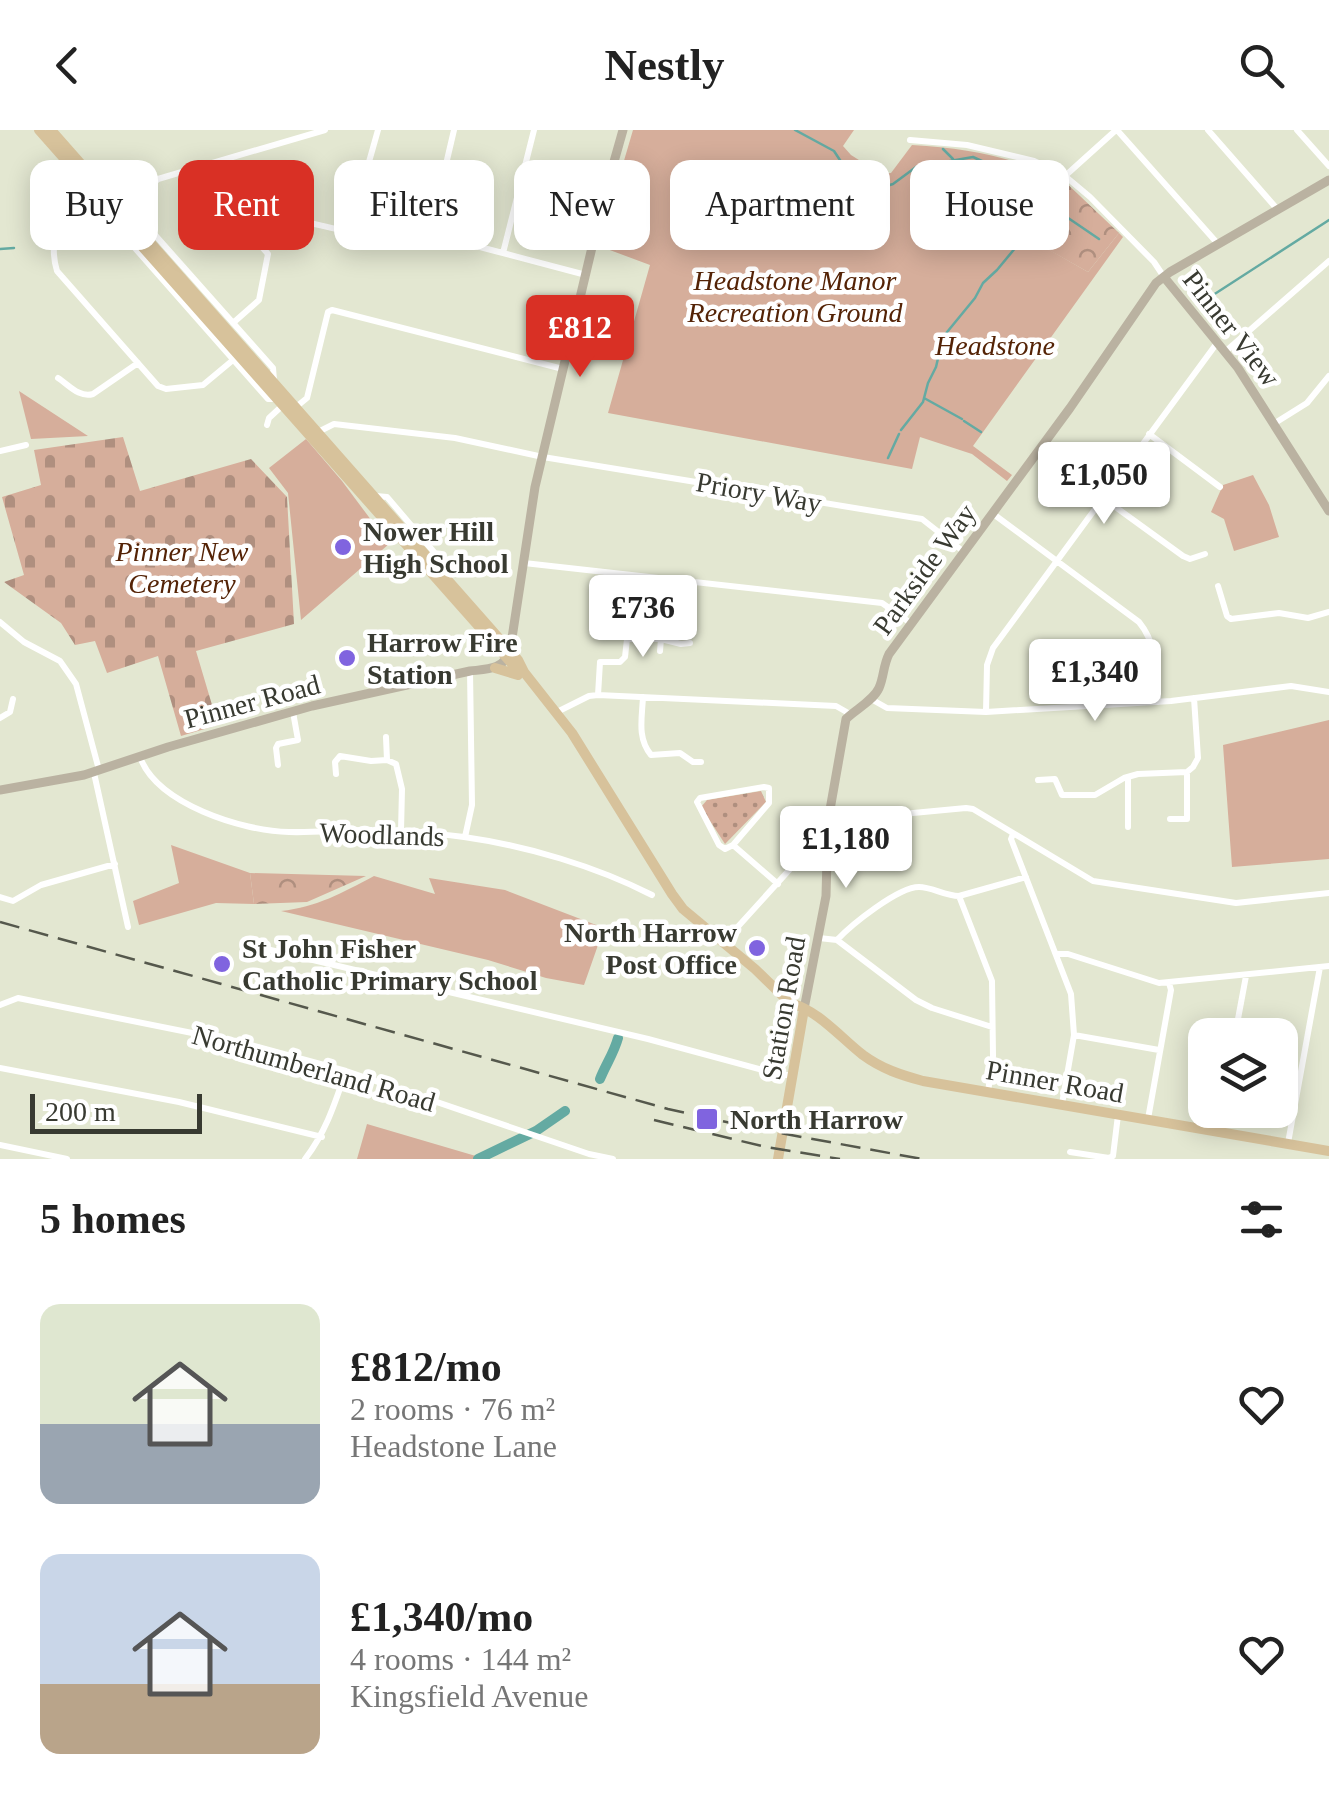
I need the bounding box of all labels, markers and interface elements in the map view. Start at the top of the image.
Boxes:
icon: back [40,38,95,93]
icon: search [1234,38,1289,93]
text: Nestly [605,40,724,90]
chip: Buy [30,160,158,250]
chip: Rent [178,160,314,250]
chip: Filters [334,160,494,250]
chip: New [514,160,650,250]
chip: Apartment [670,160,890,250]
chip: House [910,160,1069,250]
street label: Pinner View [1177,264,1287,393]
park label: Headstone Manor Recreation Ground [687,265,903,328]
pin: £812 [521,295,639,380]
text: £812 [548,309,612,345]
park label: Headstone [934,330,1055,361]
pin: £1,050 [1023,442,1185,527]
text: £1,050 [1060,456,1148,492]
street label: Priory Way [694,466,824,519]
street label: Parkside Way [867,498,982,641]
place label: Nower Hill High School [363,516,509,579]
park label: Pinner New Cemetery [115,536,249,599]
marker: Nower Hill High School [332,536,354,558]
pin: £736 [584,575,702,660]
text: £736 [611,589,675,625]
place label: Harrow Fire Station [367,627,518,690]
pin: £1,340 [1014,639,1176,724]
marker: Harrow Fire Station [336,647,358,669]
text: £1,340 [1051,653,1139,689]
street label: Pinner Road [181,668,323,734]
pin: £1,180 [765,806,927,891]
street label: Woodlands [319,817,445,852]
text: £1,180 [802,820,890,856]
place label: North Harrow Post Office [564,917,738,980]
place label: St John Fisher Catholic Primary School [242,933,538,996]
street label: Station Road [756,934,811,1082]
marker: North Harrow Post Office [746,937,768,959]
marker: St John Fisher Catholic Primary School [211,953,233,975]
map controls [1188,1018,1298,1128]
button: layers [1188,1018,1298,1128]
street label: Northumberland Road [189,1019,439,1118]
street label: Pinner Road [984,1054,1126,1109]
scale bar [30,1089,202,1134]
text: 200 m [45,1096,116,1127]
place label: North Harrow [730,1104,904,1135]
marker: North Harrow [694,1106,720,1132]
icon: filters [1234,1192,1289,1247]
text: 5 homes [40,1196,186,1242]
icon: home [120,1344,240,1464]
text: £812/mo [350,1344,502,1390]
icon: heart [1234,1377,1289,1432]
text: 2 rooms · 76 m² [350,1391,555,1427]
text: Headstone Lane [350,1428,557,1464]
icon: home [120,1594,240,1714]
text: £1,340/mo [350,1594,533,1640]
icon: heart [1234,1627,1289,1682]
text: 4 rooms · 144 m² [350,1641,571,1677]
text: Kingsfield Avenue [350,1678,588,1714]

